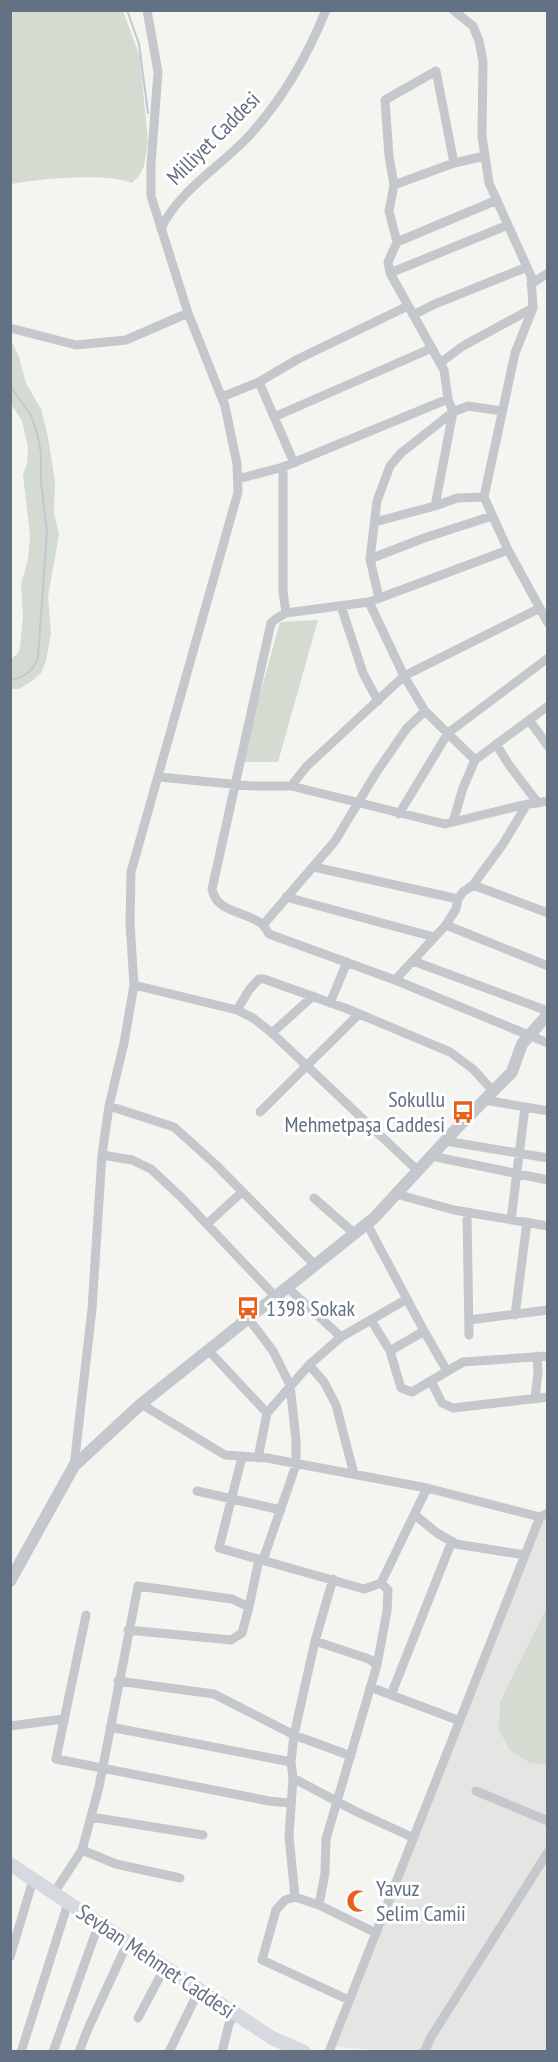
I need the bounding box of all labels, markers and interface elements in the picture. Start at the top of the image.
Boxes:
street label: Milliyet Caddesi [160,85,266,191]
place label: Sokullu Mehmetpaşa Caddesi [285,1085,445,1138]
bus stop icon: Sokullu Mehmetpaşa Caddesi [450,1099,476,1125]
place label: 1398 Sokak [266,1294,356,1322]
bus stop icon: 1398 Sokak [235,1295,261,1321]
place label: Yavuz Selim Camii [376,1874,466,1927]
mosque icon: Yavuz Selim Camii [345,1888,371,1914]
street label: Sevban Mehmet Caddesi [71,1898,241,2024]

